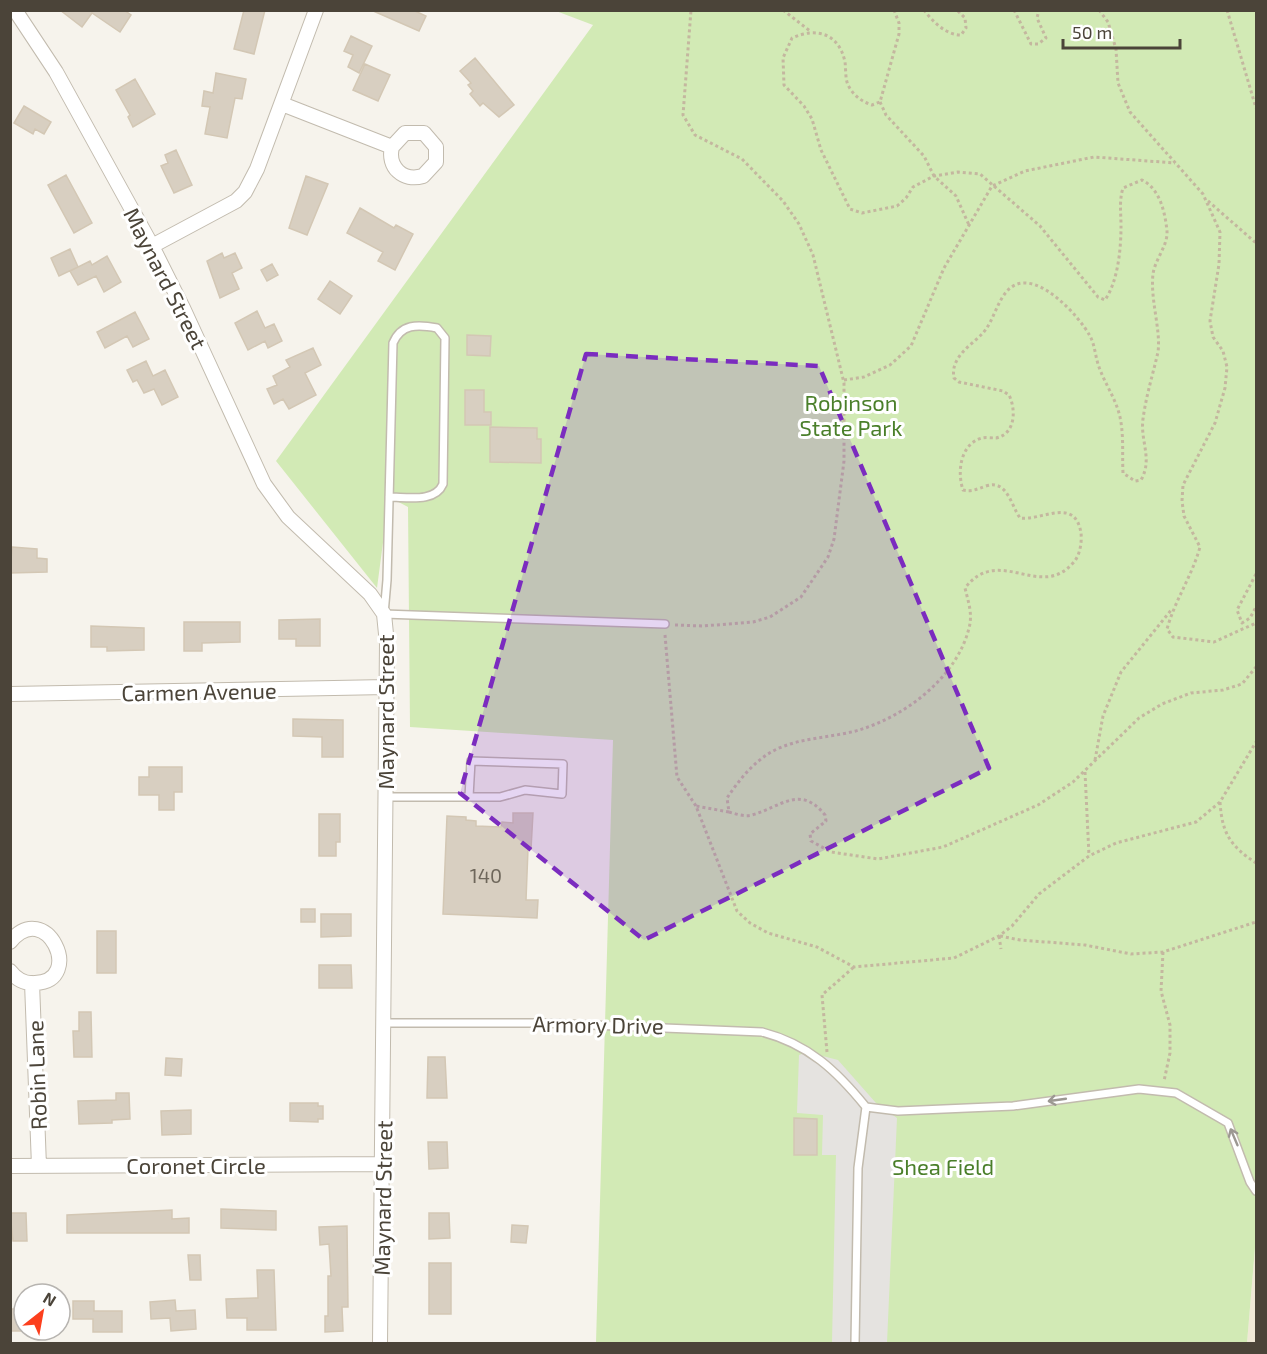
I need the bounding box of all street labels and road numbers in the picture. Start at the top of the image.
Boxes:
street label: Maynard Street [119,203,213,353]
street label: Maynard Street [372,634,398,790]
street label: Carmen Avenue [121,677,277,705]
street label: Armory Drive [532,1010,664,1038]
street label: Robin Lane [21,1020,51,1130]
street label: Maynard Street [368,1120,396,1276]
street label: Coronet Circle [126,1152,266,1178]

